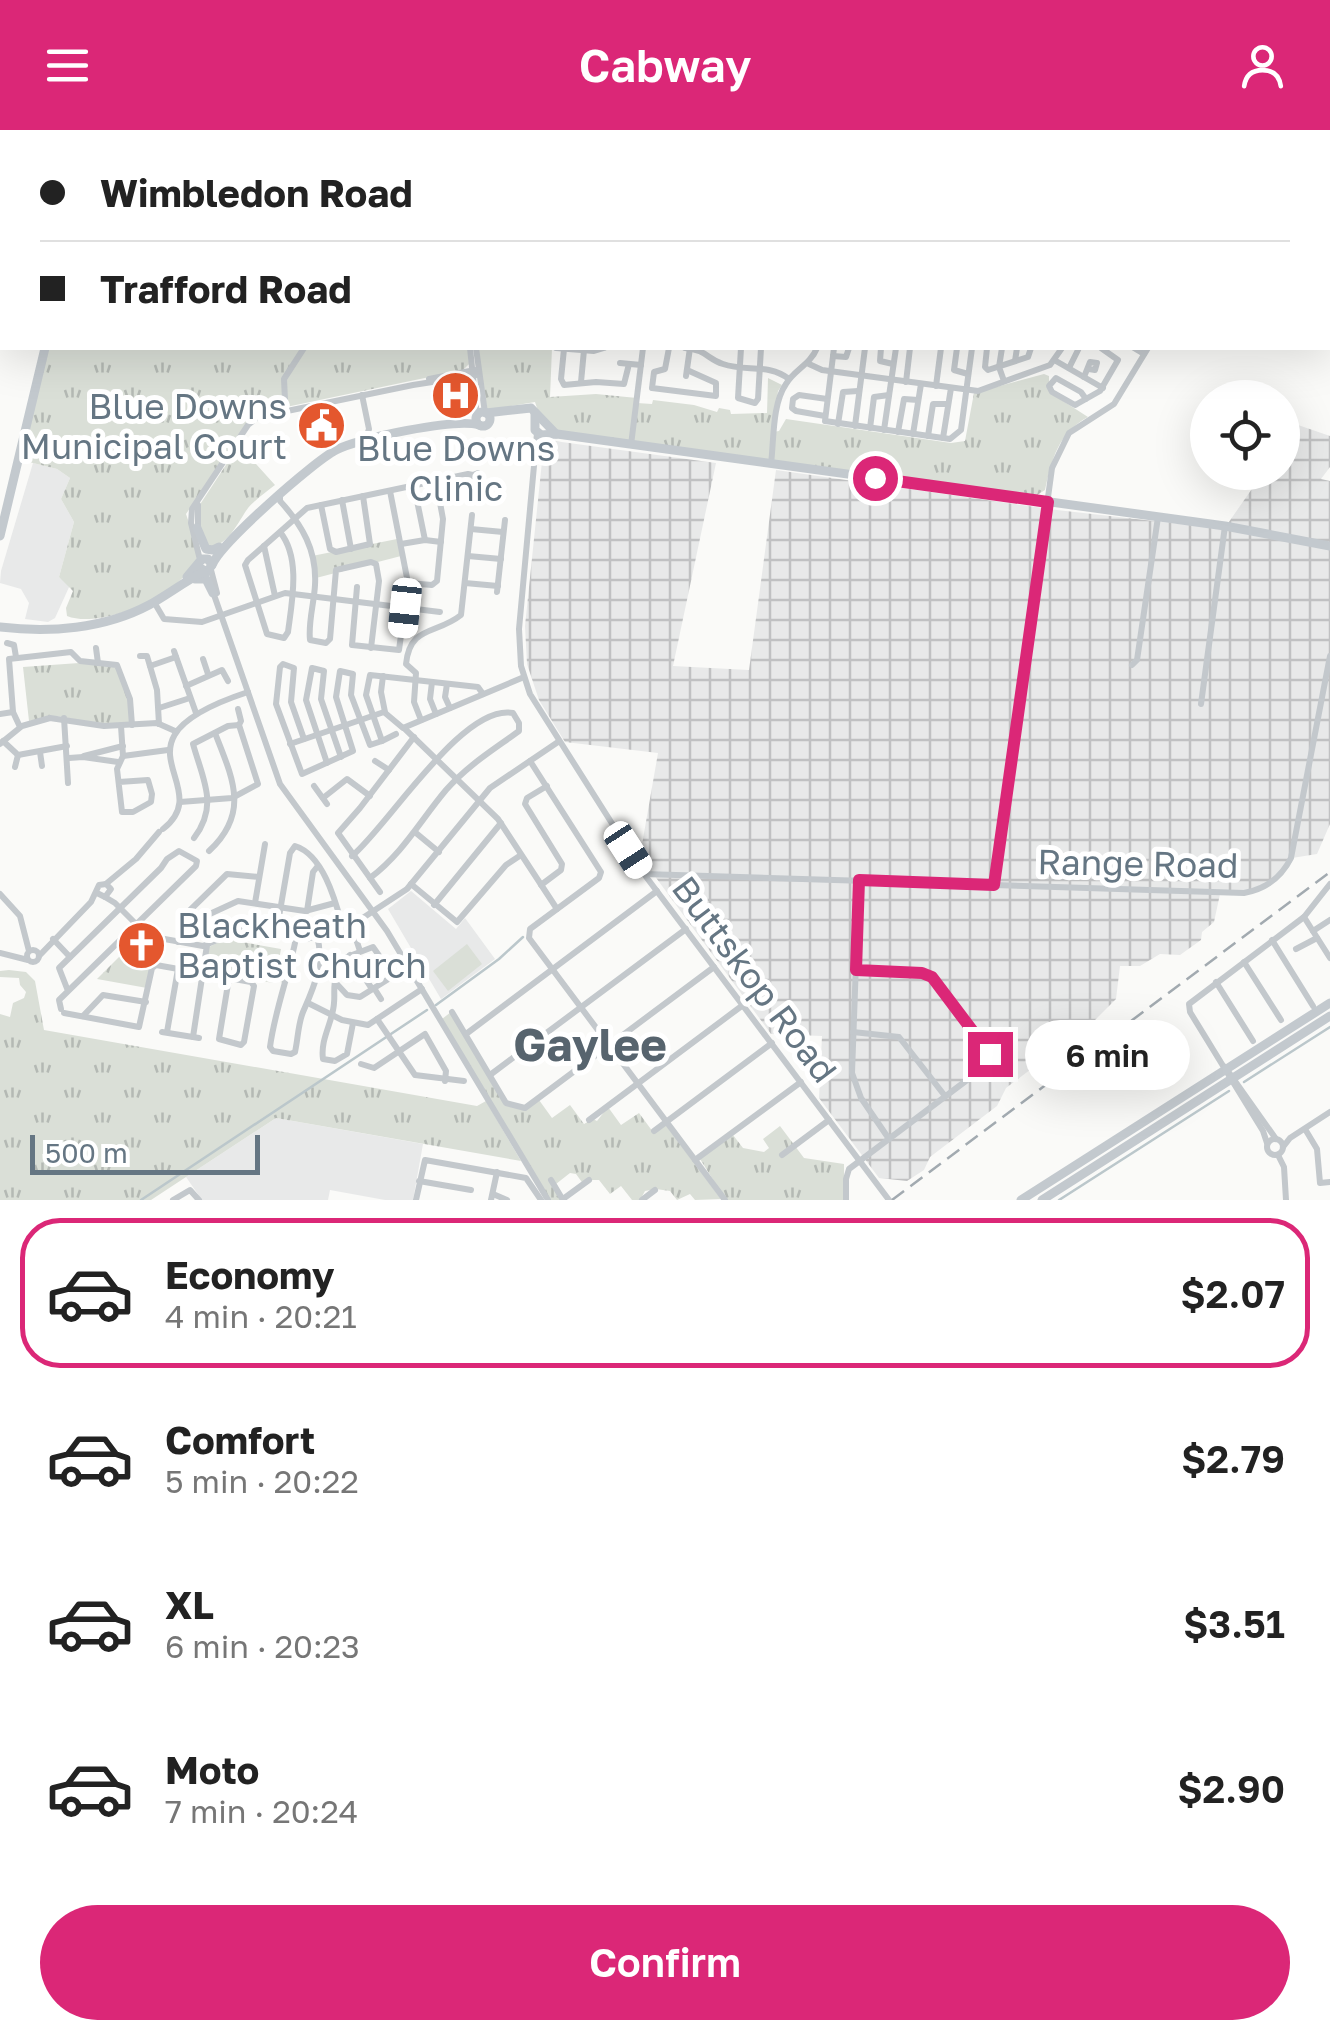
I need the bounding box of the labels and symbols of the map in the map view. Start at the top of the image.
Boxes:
hospital icon: Blue Downs Clinic [430,370,482,422]
place label: Blue Downs Municipal Court [21,385,287,467]
public building icon: Blue Downs Municipal Court [296,400,348,452]
place label: Blue Downs Clinic [357,427,555,509]
route start [853,456,898,501]
car [387,577,423,639]
car [599,817,657,883]
street label: Range Road [1037,840,1239,886]
street label: Buttskop Road [664,868,846,1090]
place label: Blackheath Baptist Church [177,904,427,986]
church icon: Blackheath Baptist Church [116,919,168,971]
district label: Gaylee [513,1017,667,1071]
callout: 6 min [1025,1019,1190,1089]
route end [968,1032,1013,1077]
scale bar [30,1130,260,1174]

